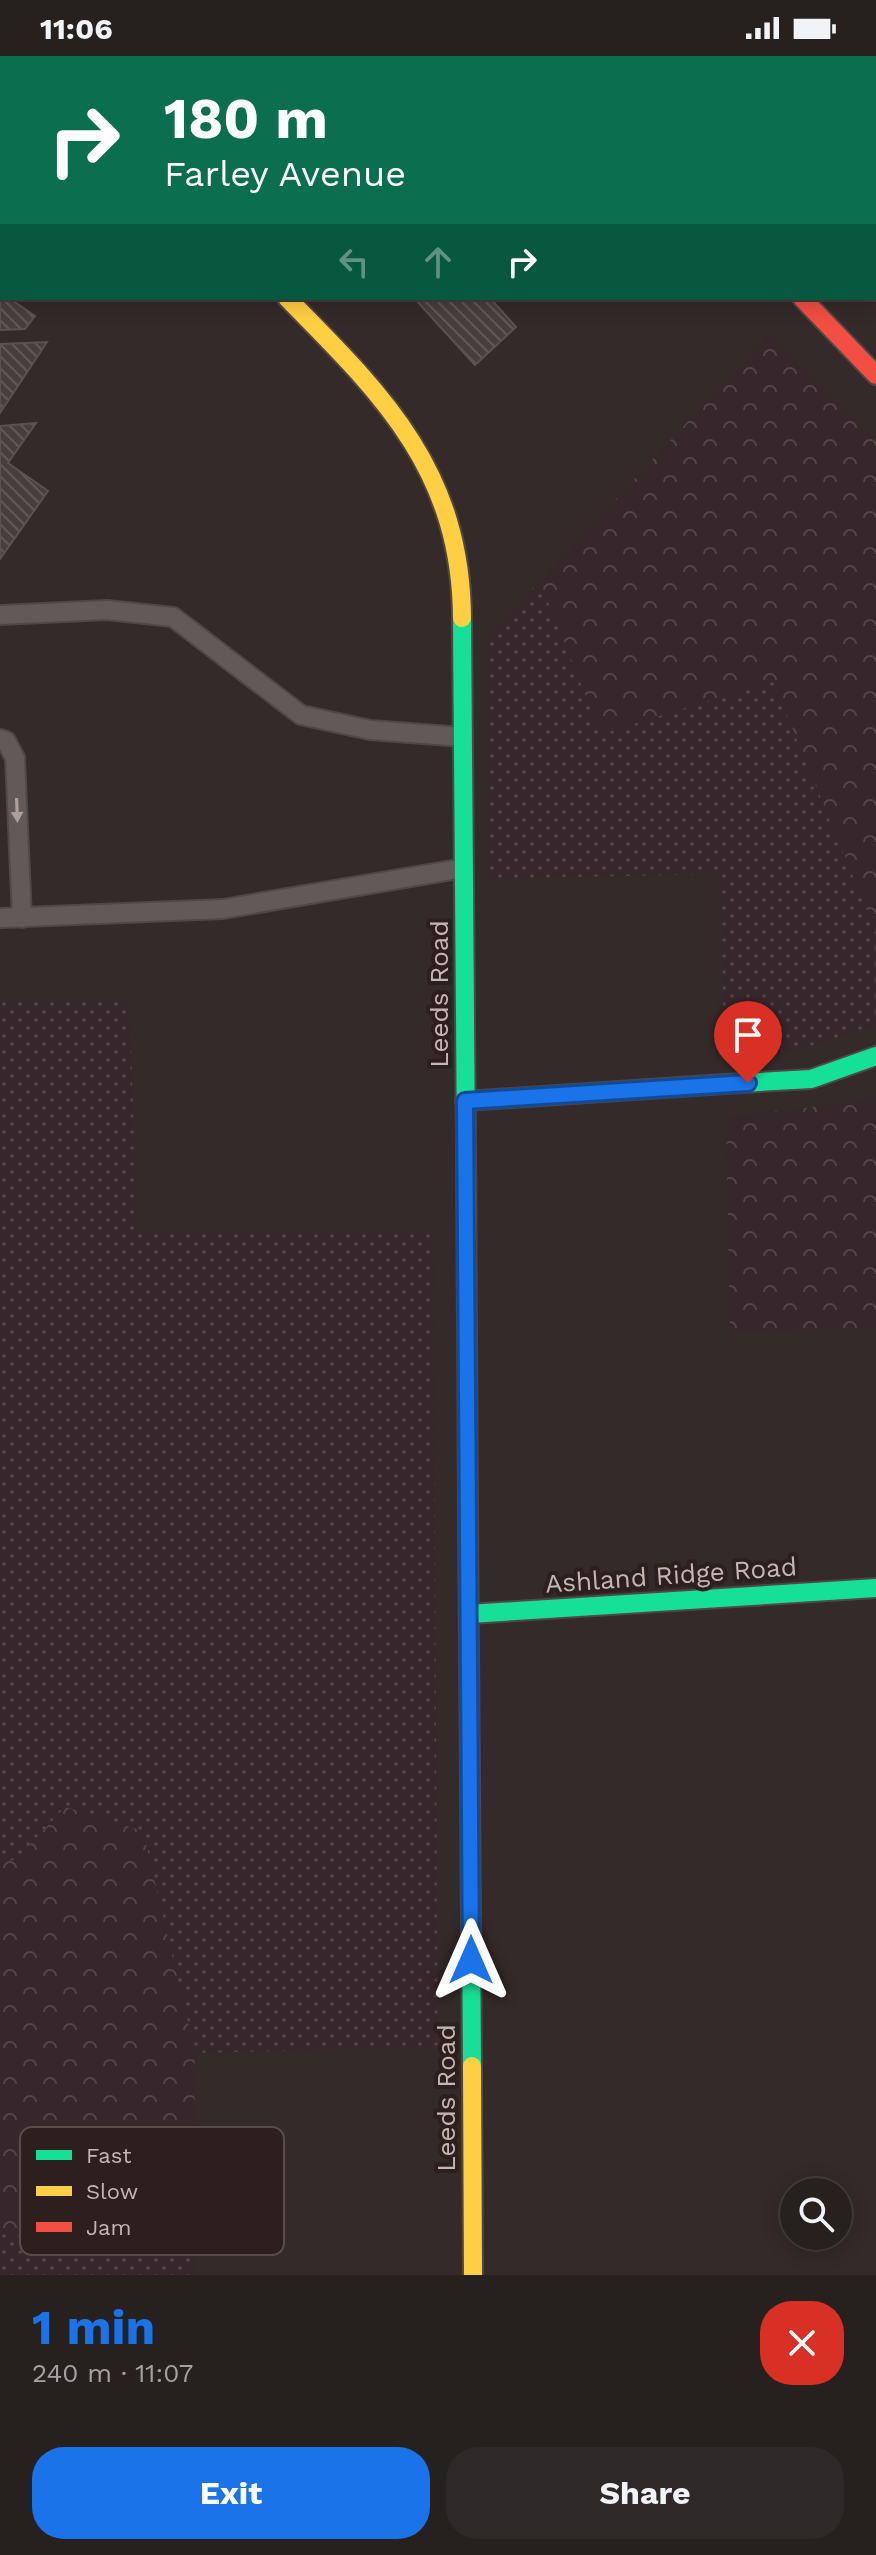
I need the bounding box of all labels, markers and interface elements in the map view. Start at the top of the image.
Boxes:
text: 11:06 [40,11,113,46]
text: 180 m [164,86,328,152]
icon: right [32,88,136,192]
text: Farley Avenue [164,153,406,195]
icon: left [332,240,376,284]
icon: ahead [416,240,460,284]
icon: right [500,240,544,284]
one-way arrow [11,798,24,823]
street label: Leeds Road [424,920,454,1068]
pin [714,1001,782,1083]
icon: arrive [726,1013,770,1057]
street label: Ashland Ridge Road [544,1551,798,1599]
position arrow [429,1918,513,2002]
street label: Leeds Road [431,2024,461,2172]
legend [20,2127,284,2255]
text: Fast [86,2143,132,2168]
map controls [780,2178,852,2250]
button: search [780,2178,852,2250]
text: Slow [86,2179,138,2204]
text: Jam [86,2215,131,2240]
text: 1 min [32,2299,155,2356]
button: close [760,2301,844,2385]
text: 240 m · 11:07 [32,2358,193,2388]
button: Exit [32,2447,430,2539]
button: Share [446,2447,844,2539]

